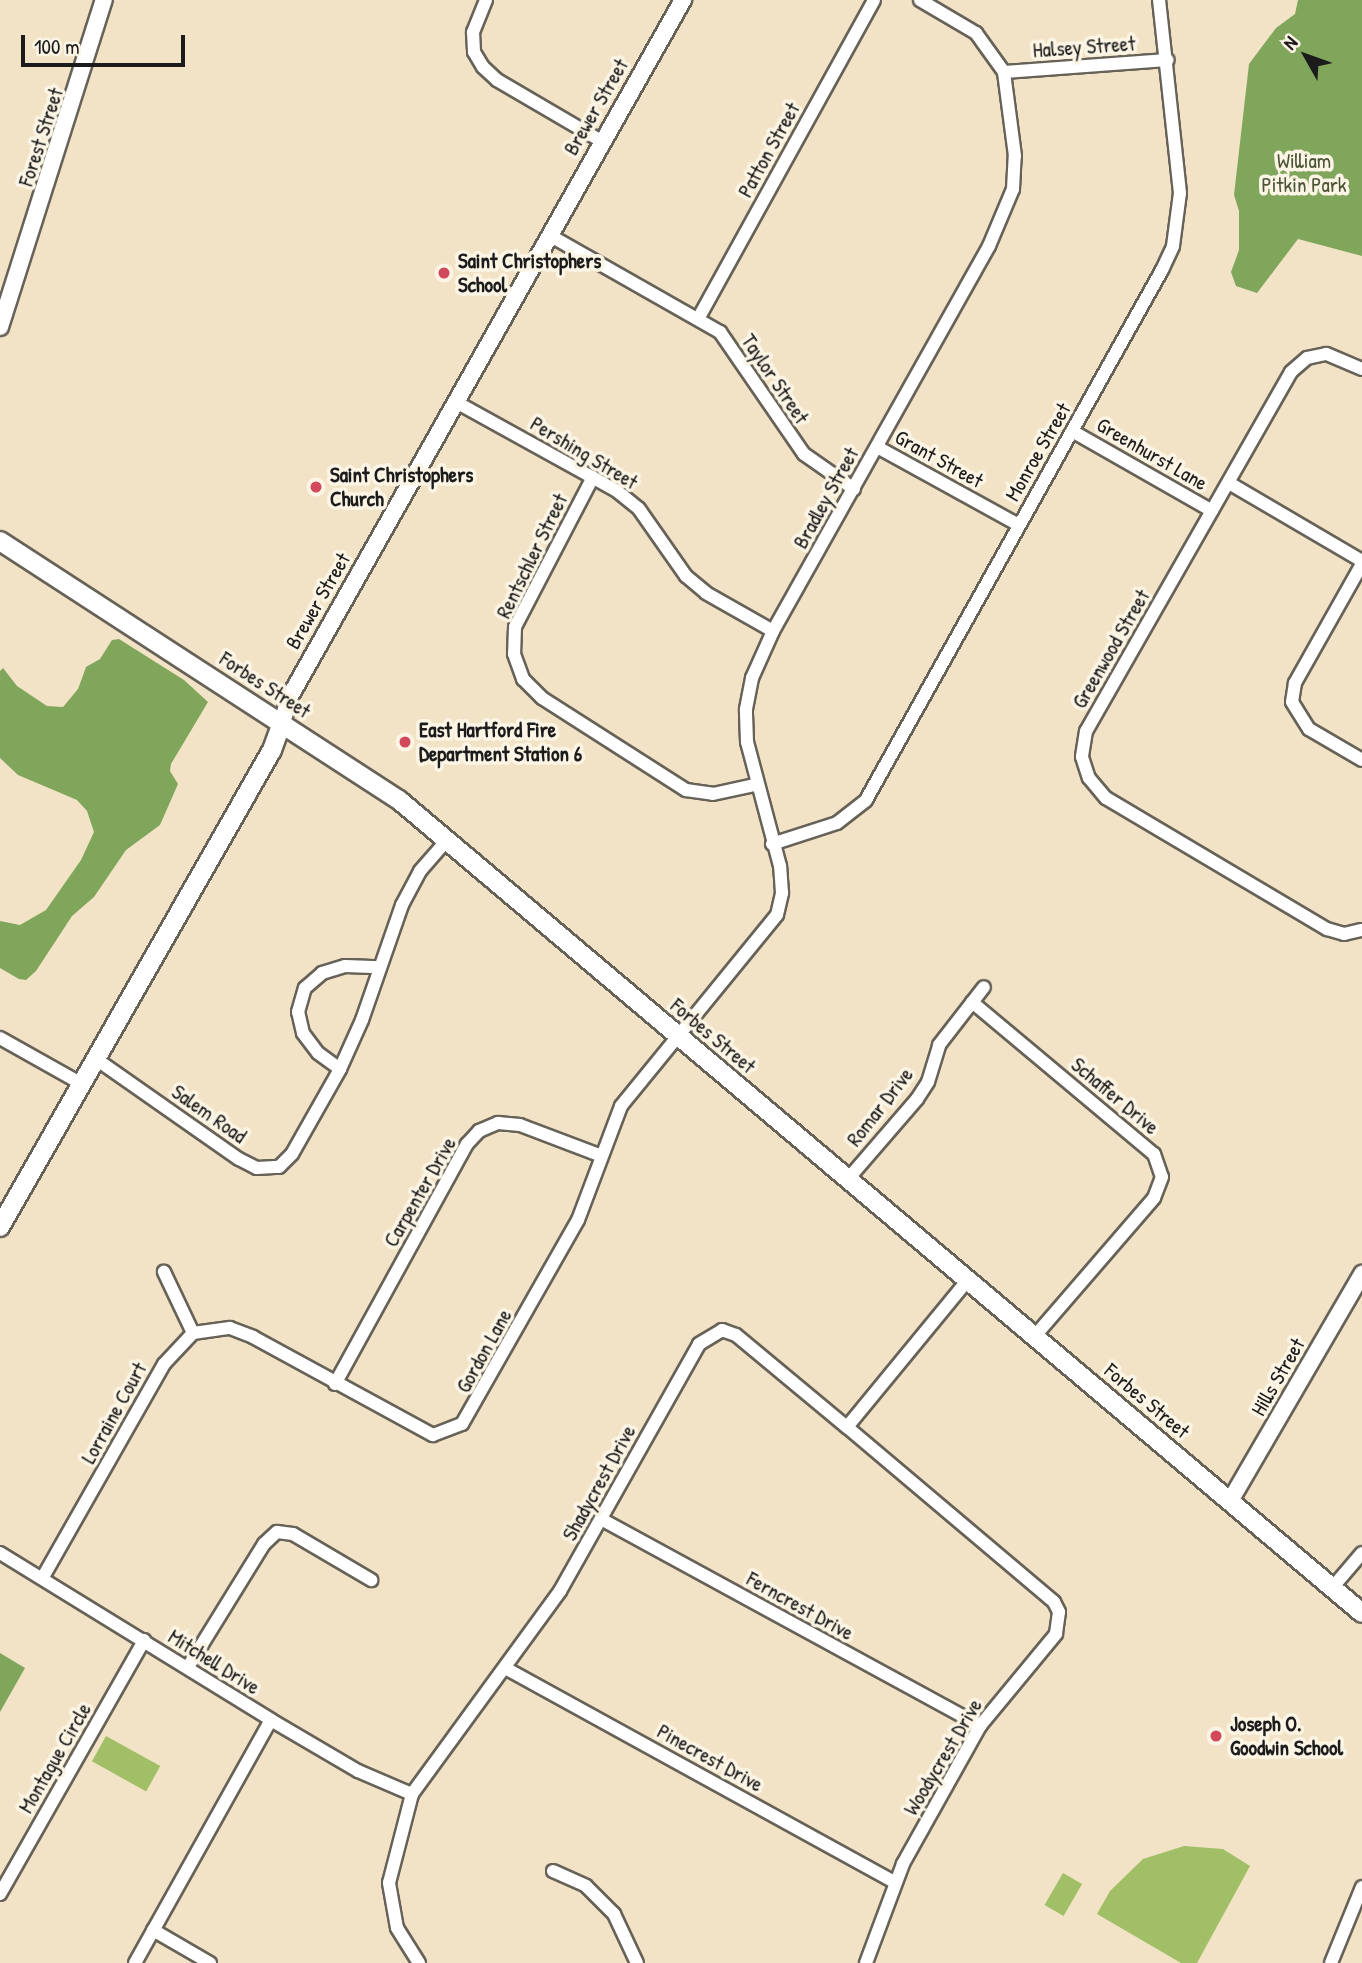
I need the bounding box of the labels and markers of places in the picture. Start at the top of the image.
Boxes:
place label: Saint Christophers School [458,248,601,298]
marker: Saint Christophers School [436,265,452,281]
place label: Saint Christophers Church [330,462,473,512]
marker: Saint Christophers Church [308,479,324,495]
place label: East Hartford Fire Department Station 6 [419,717,582,767]
marker: East Hartford Fire Department Station 6 [397,734,413,750]
place label: Joseph O. Goodwin School [1230,1711,1343,1761]
marker: Joseph O. Goodwin School [1208,1728,1224,1744]

